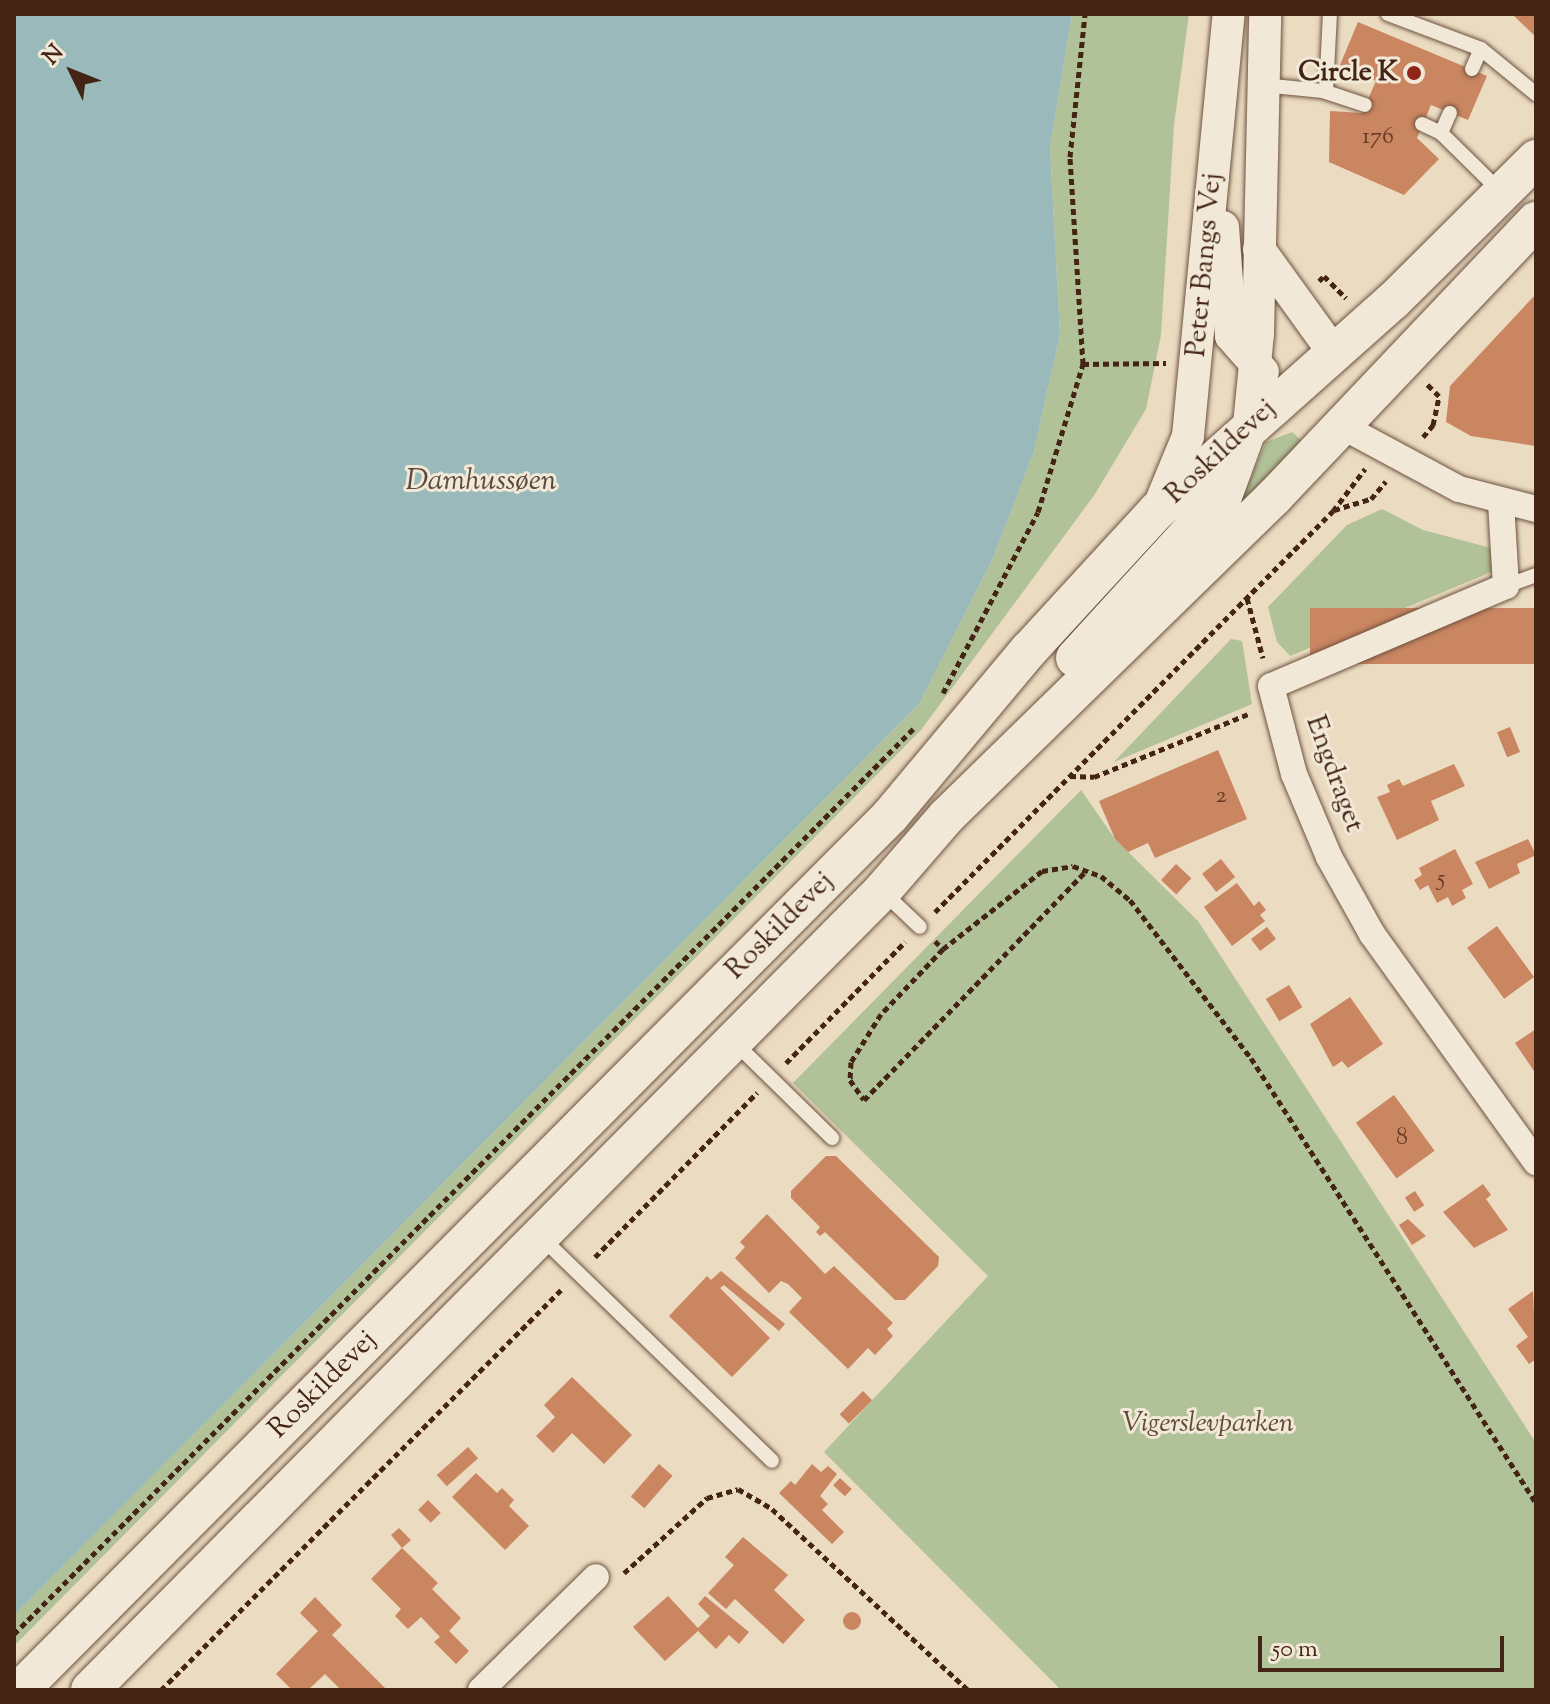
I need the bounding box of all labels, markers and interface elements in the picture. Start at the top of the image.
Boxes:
north arrow [32,32,112,112]
text: N [37,38,72,73]
place label: Circle K [1298,56,1398,90]
marker: Circle K [1405,64,1423,82]
house number: 176 [1362,124,1394,152]
street label: Peter Bangs Vej [1180,172,1230,358]
street label: Roskildevej [1159,392,1283,512]
water label: Damhussøen [406,464,556,500]
street label: Engdraget [1297,711,1371,837]
house number: 2 [1215,783,1227,811]
street label: Roskildevej [719,865,841,987]
house number: 5 [1437,866,1445,894]
house number: 8 [1396,1125,1408,1153]
street label: Roskildevej [262,1324,384,1446]
park label: Vigerslevparken [1122,1407,1294,1441]
scale bar [1262,1620,1508,1670]
text: 50 m [1272,1633,1318,1667]

